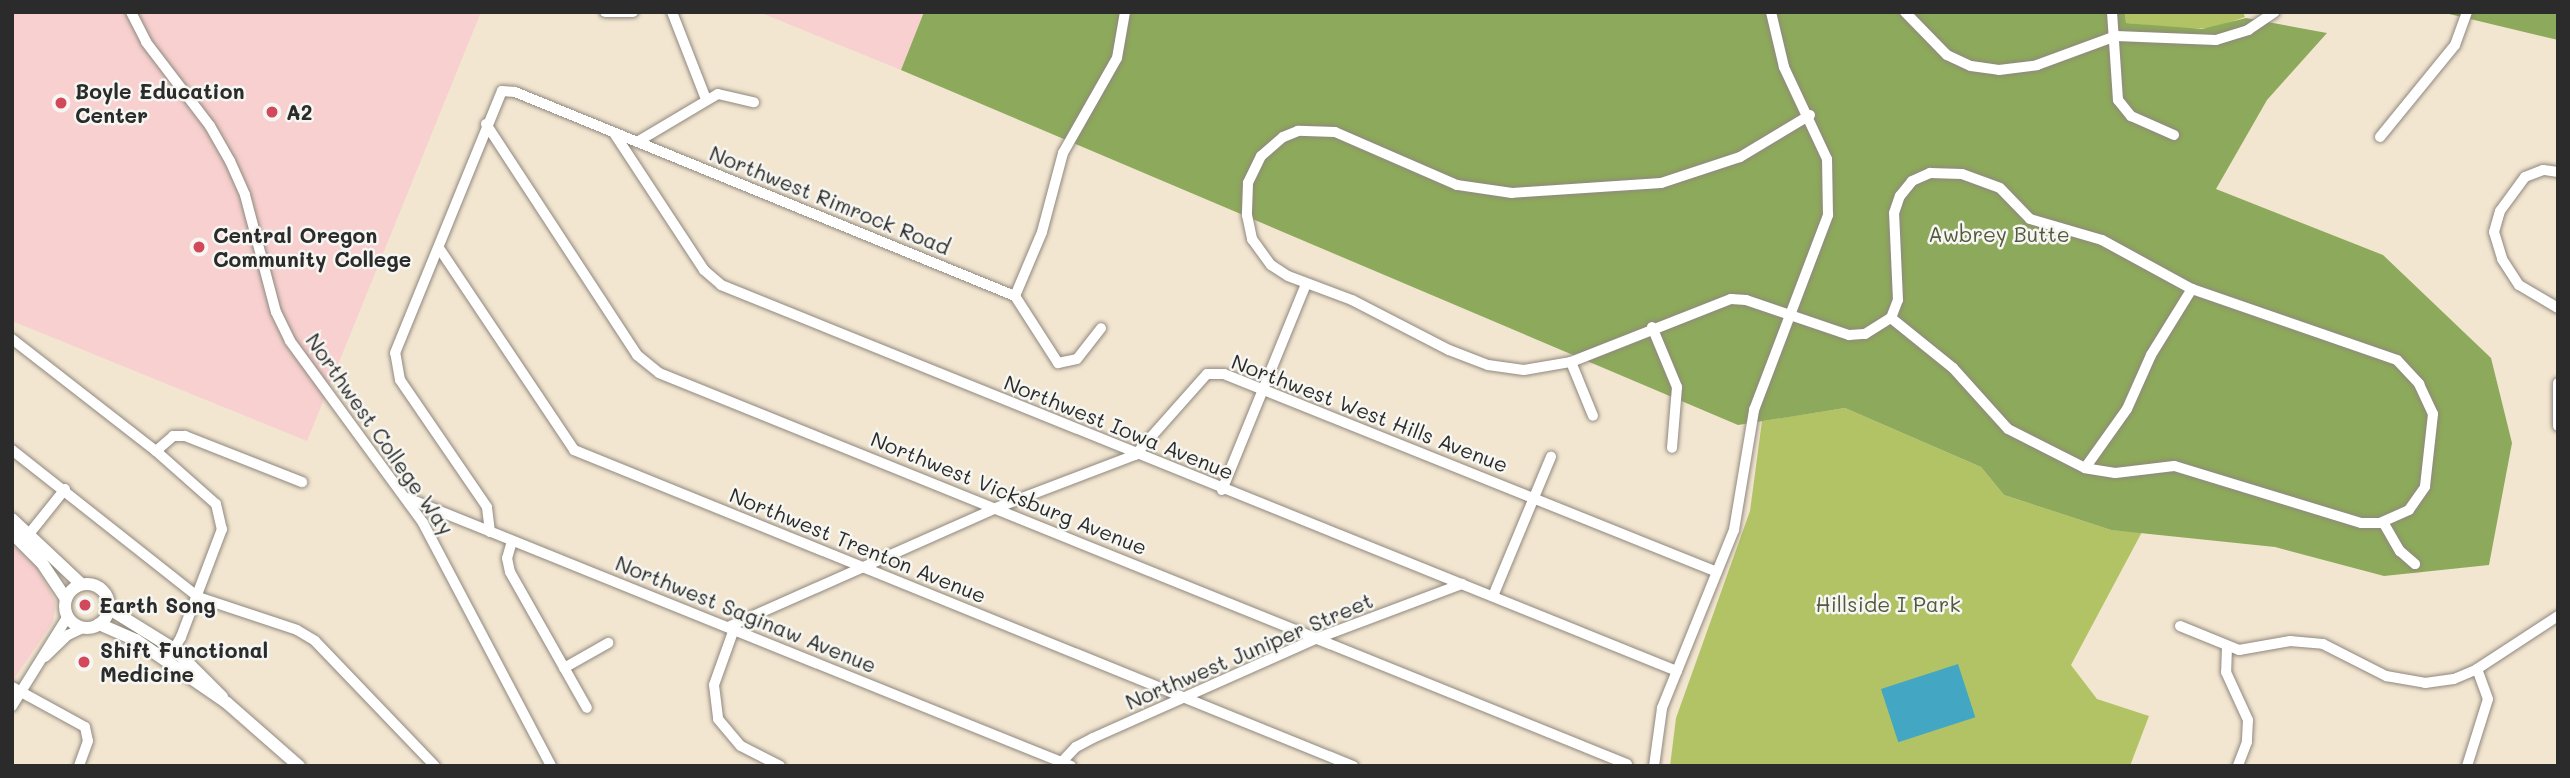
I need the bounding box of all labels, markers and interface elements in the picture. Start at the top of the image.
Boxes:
place label: Boyle Education Center [75,78,244,128]
marker: Boyle Education Center [53,95,69,111]
place label: A2 [286,99,312,125]
marker: A2 [264,104,280,120]
street label: Northwest Rimrock Road [706,140,954,260]
park label: Awbrey Butte [1928,221,2070,247]
place label: Central Oregon Community College [213,222,411,272]
marker: Central Oregon Community College [191,239,207,255]
street label: Northwest College Way [301,328,459,540]
street label: Northwest West Hills Avenue [1228,349,1512,477]
street label: Northwest Iowa Avenue [1000,369,1238,485]
street label: Northwest Vicksburg Avenue [867,426,1151,560]
street label: Northwest Trenton Avenue [726,482,990,608]
street label: Northwest Saginaw Avenue [612,550,880,678]
street label: Northwest Juniper Street [1122,587,1376,715]
park label: Hillside I Park [1815,591,1961,617]
place label: Earth Song [99,592,216,618]
marker: Earth Song [77,597,93,613]
place label: Shift Functional Medicine [100,637,268,687]
marker: Shift Functional Medicine [74,652,94,672]

